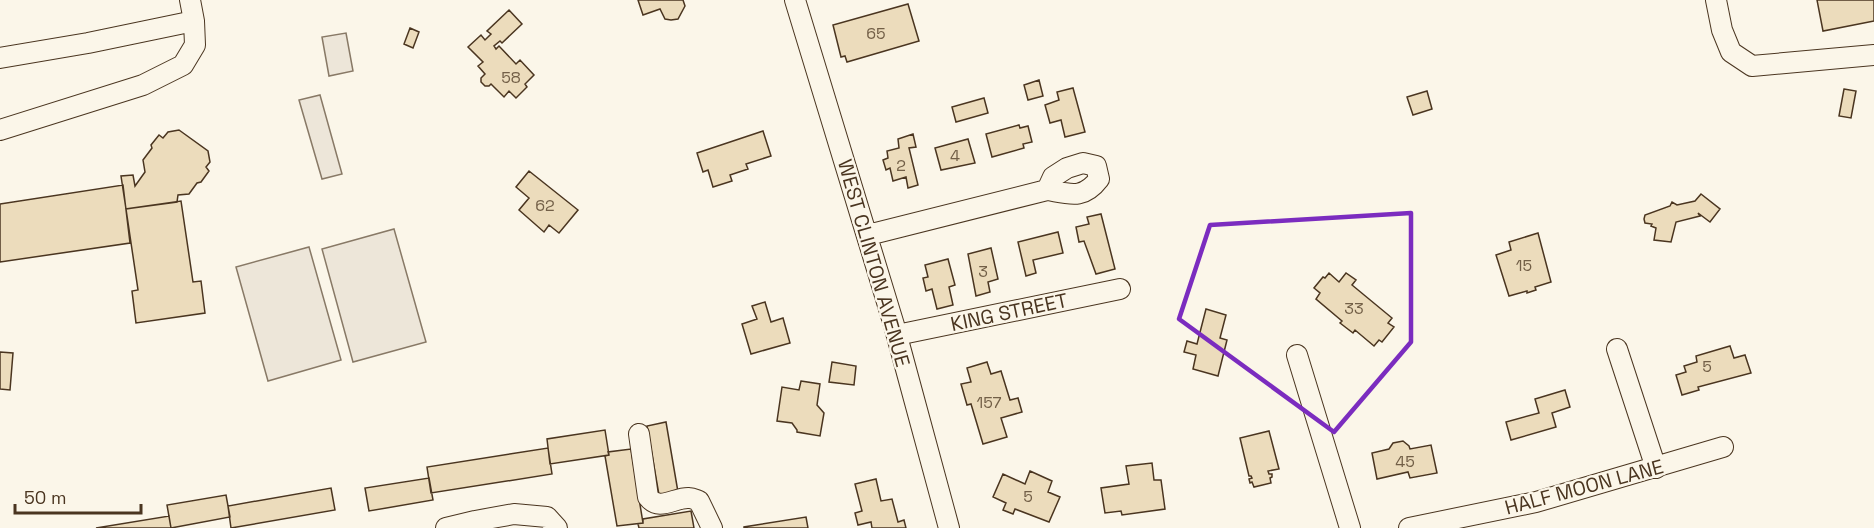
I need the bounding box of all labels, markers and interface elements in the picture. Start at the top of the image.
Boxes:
house number: 65 [866,23,886,44]
house number: 58 [501,67,521,88]
house number: 4 [950,145,960,166]
house number: 2 [896,155,906,176]
street label: WEST CLINTON AVENUE [832,156,916,370]
house number: 62 [535,195,555,216]
house number: 15 [1516,255,1532,276]
house number: 3 [978,261,988,282]
street label: KING STREET [948,287,1070,337]
house number: 33 [1344,298,1364,319]
house number: 5 [1702,356,1712,377]
house number: 157 [976,392,1002,413]
house number: 45 [1395,451,1415,472]
street label: HALF MOON LANE [1502,453,1666,521]
scale bar [15,477,141,515]
text: 50 m [24,486,66,509]
house number: 5 [1023,486,1033,507]

